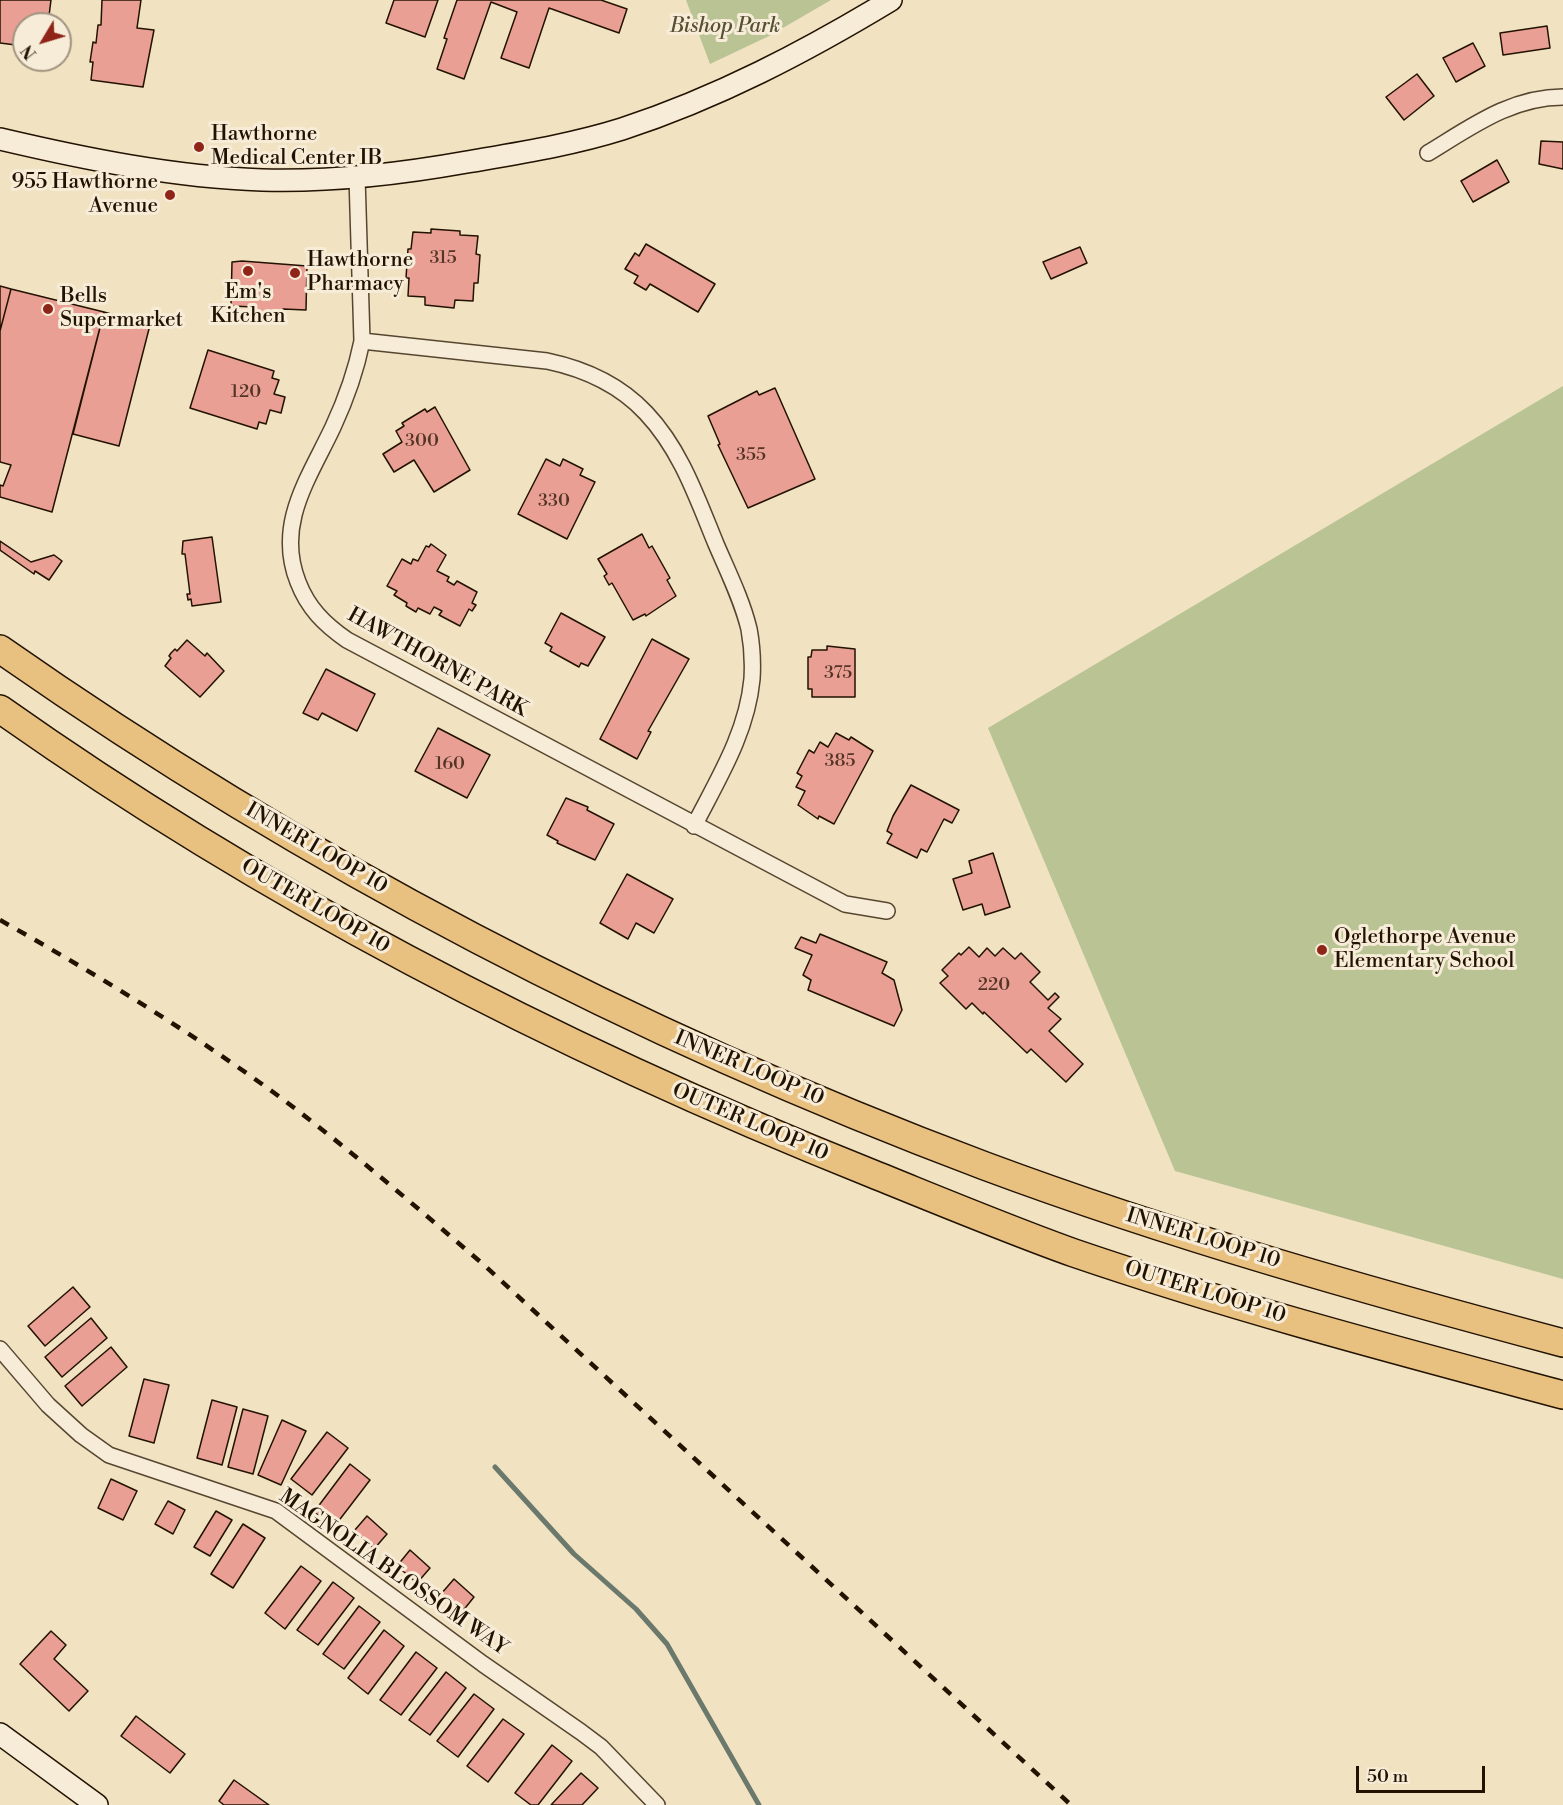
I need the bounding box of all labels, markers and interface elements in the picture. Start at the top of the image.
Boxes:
north arrow [12,12,72,72]
park label: Bishop Park [670,14,780,40]
text: N [18,41,41,63]
place label: Hawthorne Medical Center IB [211,122,382,172]
marker: Hawthorne Medical Center IB [192,140,206,154]
place label: 955 Hawthorne Avenue [12,170,158,220]
marker: 955 Hawthorne Avenue [163,188,177,202]
place label: Hawthorne Pharmacy [307,248,413,298]
house number: 315 [429,248,457,270]
marker: Em's Kitchen [241,264,255,278]
marker: Hawthorne Pharmacy [288,266,302,280]
place label: Em's Kitchen [210,280,286,330]
place label: Bells Supermarket [60,284,183,334]
marker: Bells Supermarket [41,302,55,316]
house number: 120 [231,382,261,404]
house number: 300 [405,431,439,453]
house number: 355 [736,445,766,467]
house number: 330 [538,491,570,513]
street label: HAWTHORNE PARK [343,603,531,723]
house number: 375 [824,663,852,685]
house number: 385 [825,751,855,773]
house number: 160 [435,754,465,776]
street label: INNER LOOP 10 [240,798,392,900]
street label: OUTER LOOP 10 [236,854,394,960]
place label: Oglethorpe Avenue Elementary School [1334,925,1516,975]
marker: Oglethorpe Avenue Elementary School [1315,943,1329,957]
house number: 220 [978,975,1010,997]
street label: INNER LOOP 10 [670,1026,828,1112]
street label: OUTER LOOP 10 [668,1079,832,1167]
street label: INNER LOOP 10 [1123,1204,1283,1274]
street label: OUTER LOOP 10 [1121,1256,1289,1330]
street label: MAGNOLIA BLOSSOM WAY [274,1484,512,1662]
scale bar [1359,1754,1488,1792]
text: 50 m [1367,1765,1408,1788]

